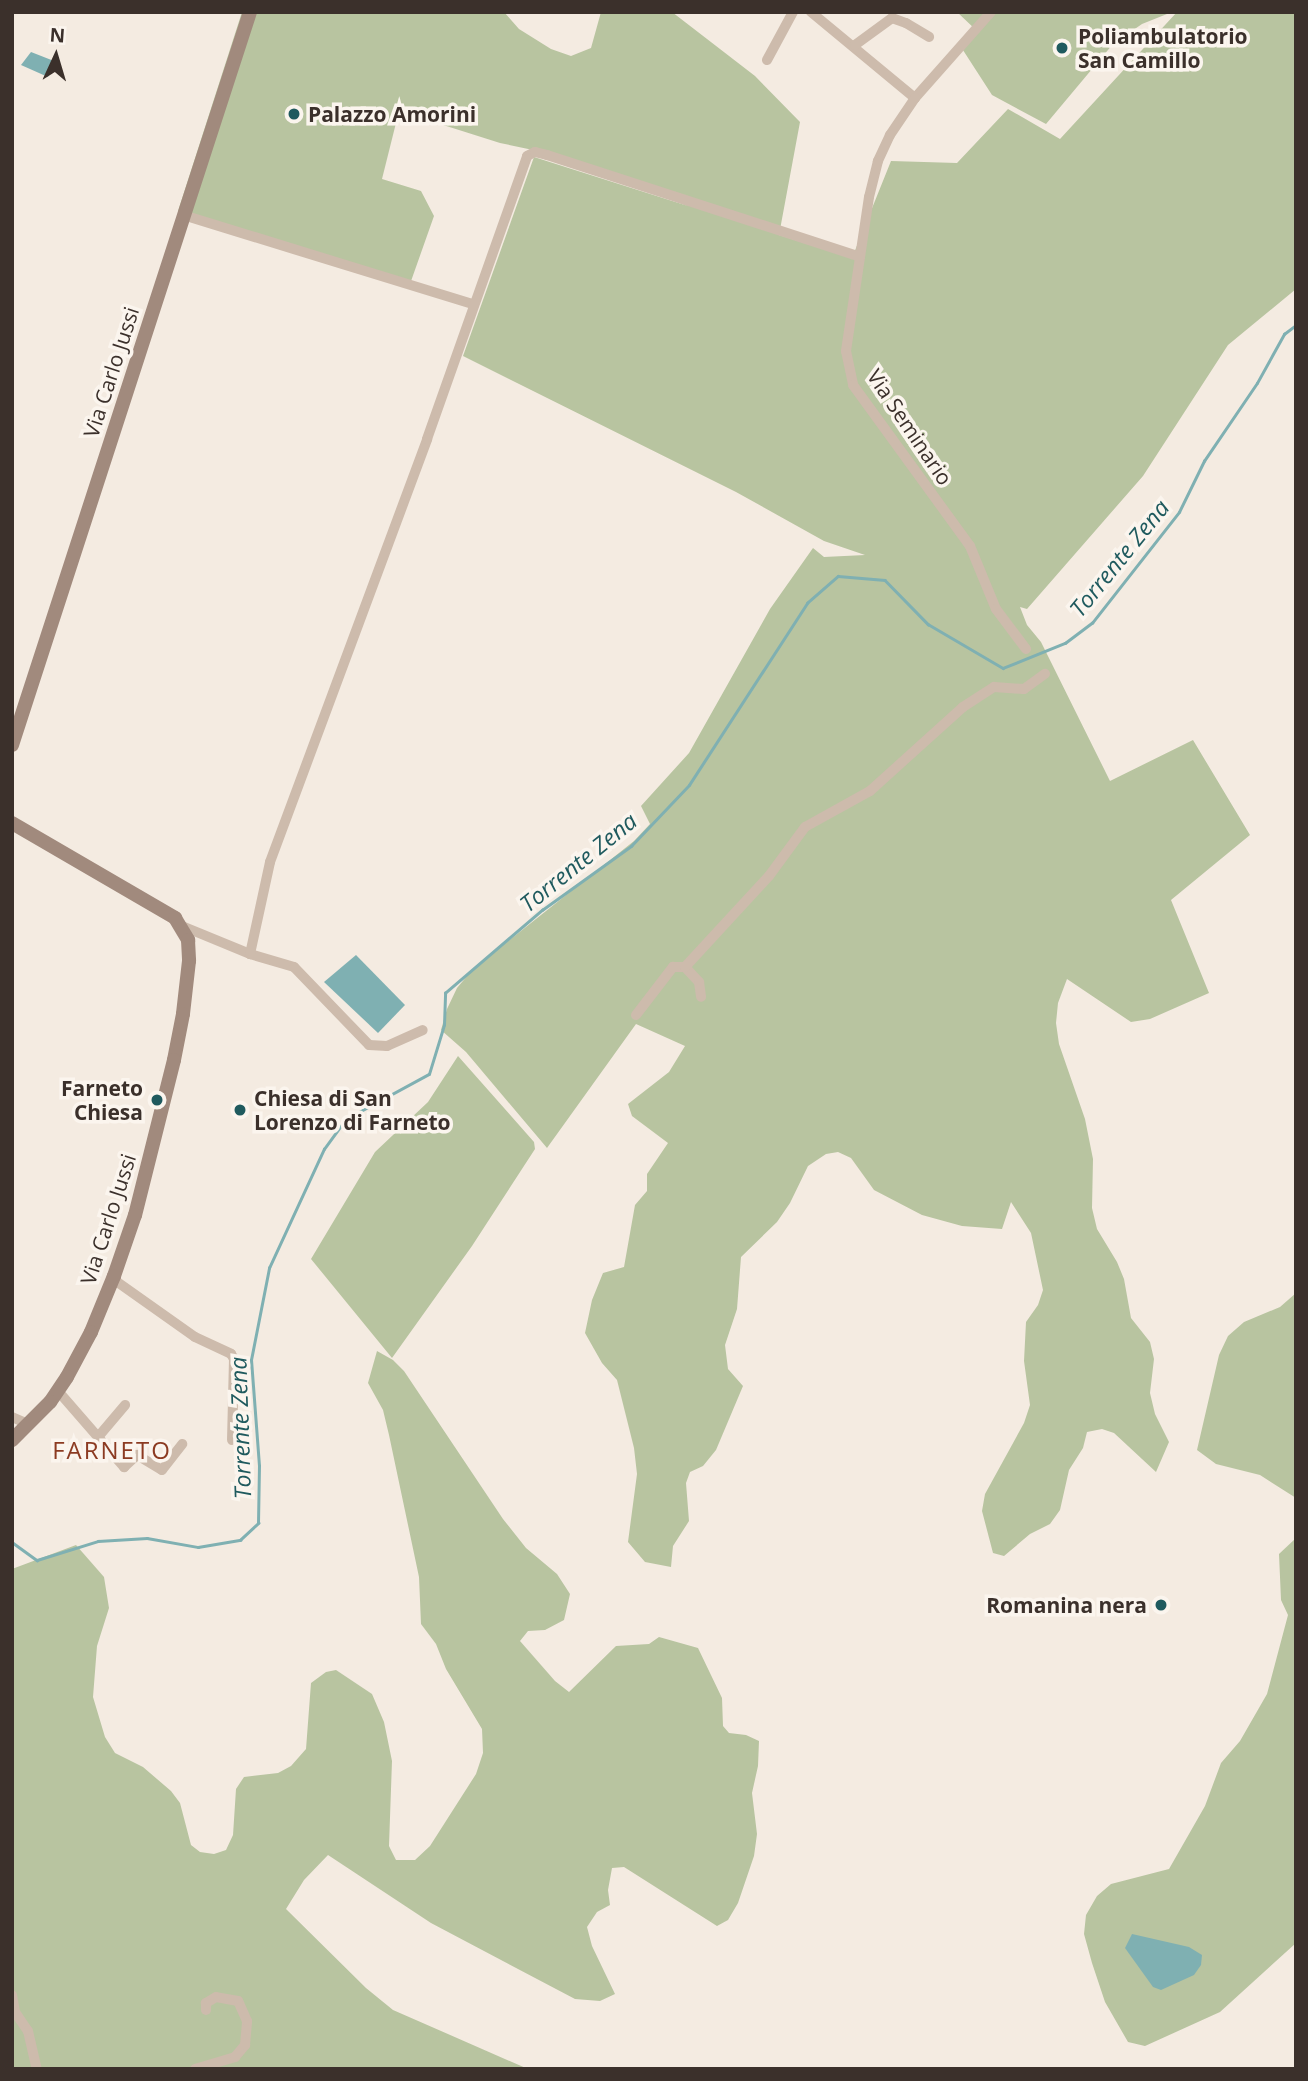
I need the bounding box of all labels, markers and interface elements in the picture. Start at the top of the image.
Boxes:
north arrow [21,21,91,91]
text: N [49,22,66,49]
place label: Poliambulatorio San Camillo [1078,23,1248,73]
marker: Poliambulatorio San Camillo [1052,38,1072,58]
place label: Palazzo Amorini [308,101,476,127]
marker: Palazzo Amorini [286,106,302,122]
street label: Via Carlo Jussi [78,304,144,440]
street label: Via Seminario [862,364,958,490]
water label: Torrente Zena [1064,494,1174,622]
water label: Torrente Zena [514,807,642,917]
place label: Farneto Chiesa [61,1075,143,1125]
place label: Chiesa di San Lorenzo di Farneto [254,1085,451,1135]
marker: Farneto Chiesa [149,1092,165,1108]
marker: Chiesa di San Lorenzo di Farneto [232,1102,248,1118]
street label: Via Carlo Jussi [75,1151,141,1287]
water label: Torrente Zena [224,1356,256,1500]
district label: FARNETO [53,1436,171,1464]
place label: Romanina nera [986,1592,1147,1618]
marker: Romanina nera [1153,1597,1169,1613]

